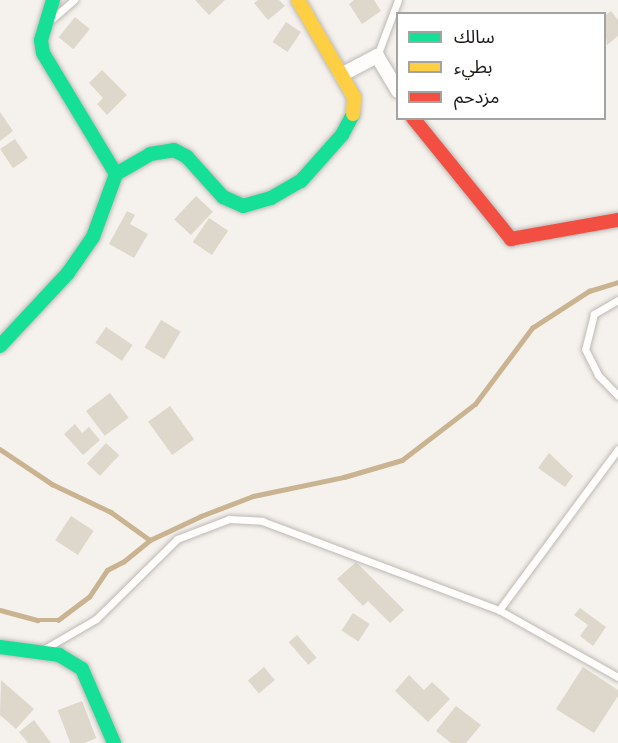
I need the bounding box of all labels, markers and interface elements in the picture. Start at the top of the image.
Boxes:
legend [396,12,606,120]
text: سالك [454,25,495,49]
text: بطيء [454,55,492,79]
text: مزدحم [454,85,499,109]

